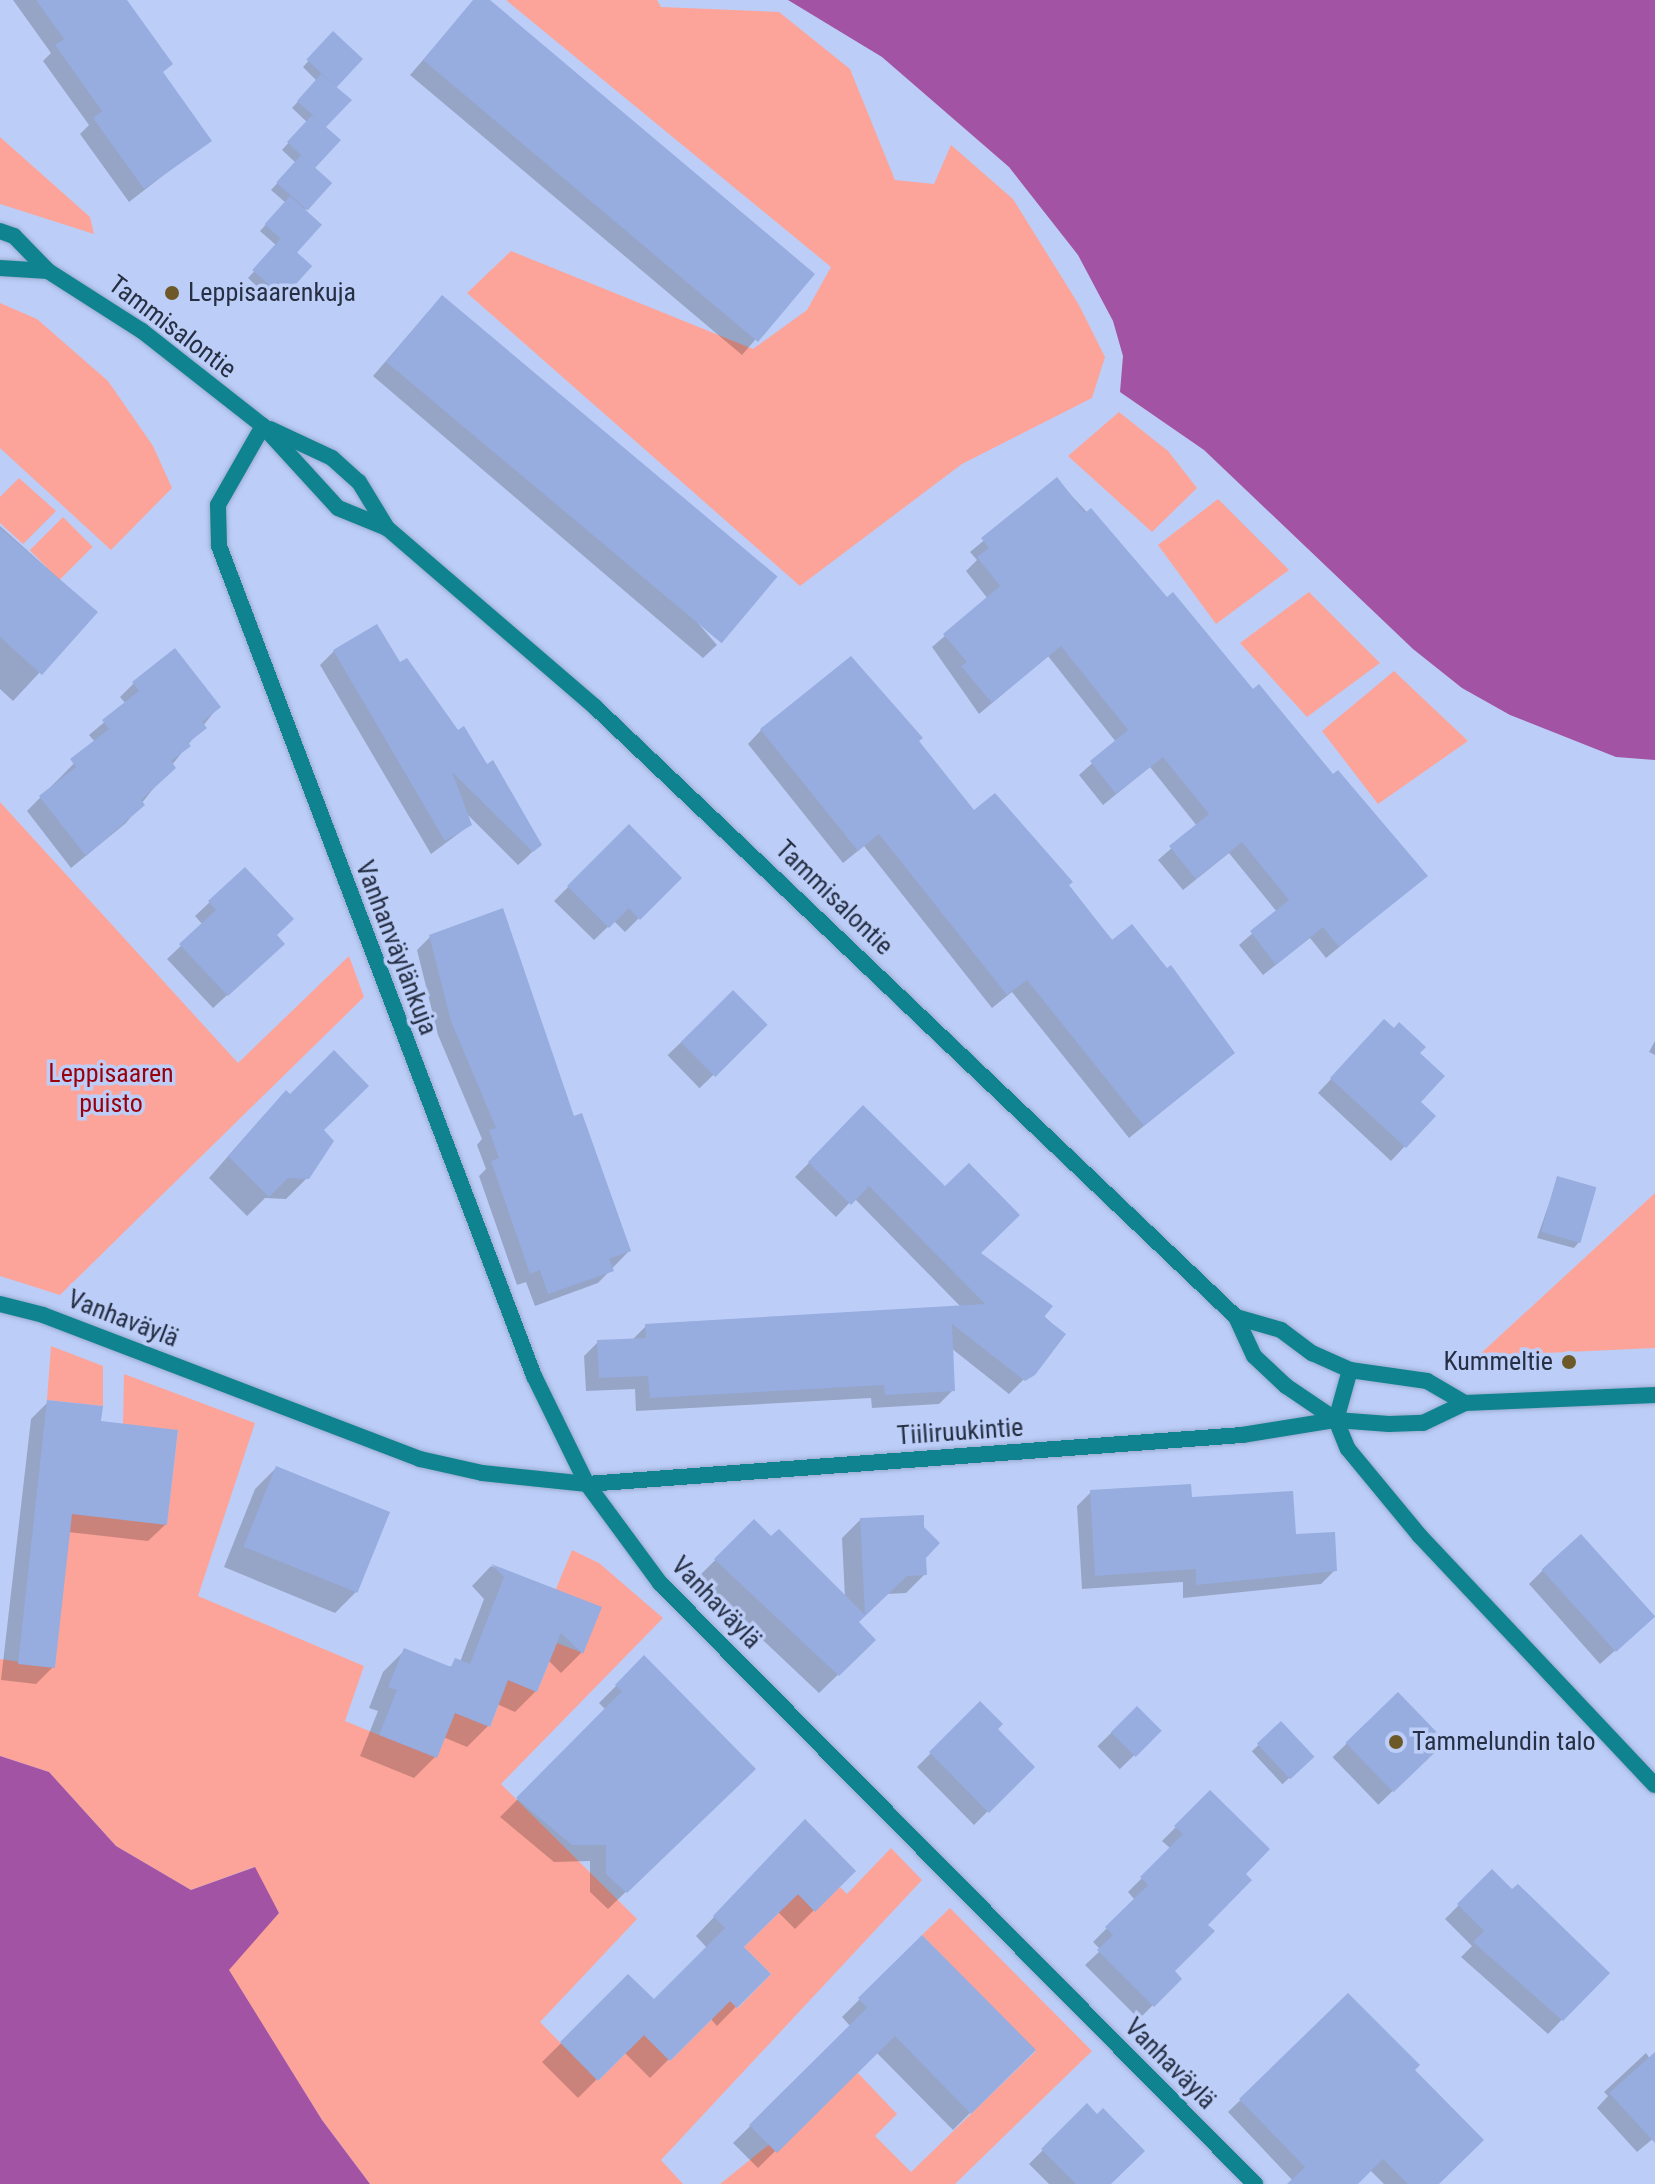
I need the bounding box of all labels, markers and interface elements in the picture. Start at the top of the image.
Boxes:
street label: Tammisalontie [102,269,242,385]
place label: Leppisaarenkuja [188,277,356,309]
marker: Leppisaarenkuja [163,284,181,302]
street label: Tammisalontie [769,834,899,962]
street label: Vanhanväylänkuja [348,856,444,1040]
park label: Leppisaaren puisto [48,1058,174,1120]
street label: Vanhaväylä [63,1284,183,1354]
place label: Kummeltie [1443,1346,1553,1378]
marker: Kummeltie [1560,1353,1578,1371]
street label: Tiiliruukintie [896,1412,1024,1452]
street label: Vanhaväylä [664,1550,768,1656]
place label: Tammelundin talo [1412,1726,1596,1758]
marker: Tammelundin talo [1387,1733,1405,1751]
street label: Vanhaväylä [1118,2012,1222,2116]

